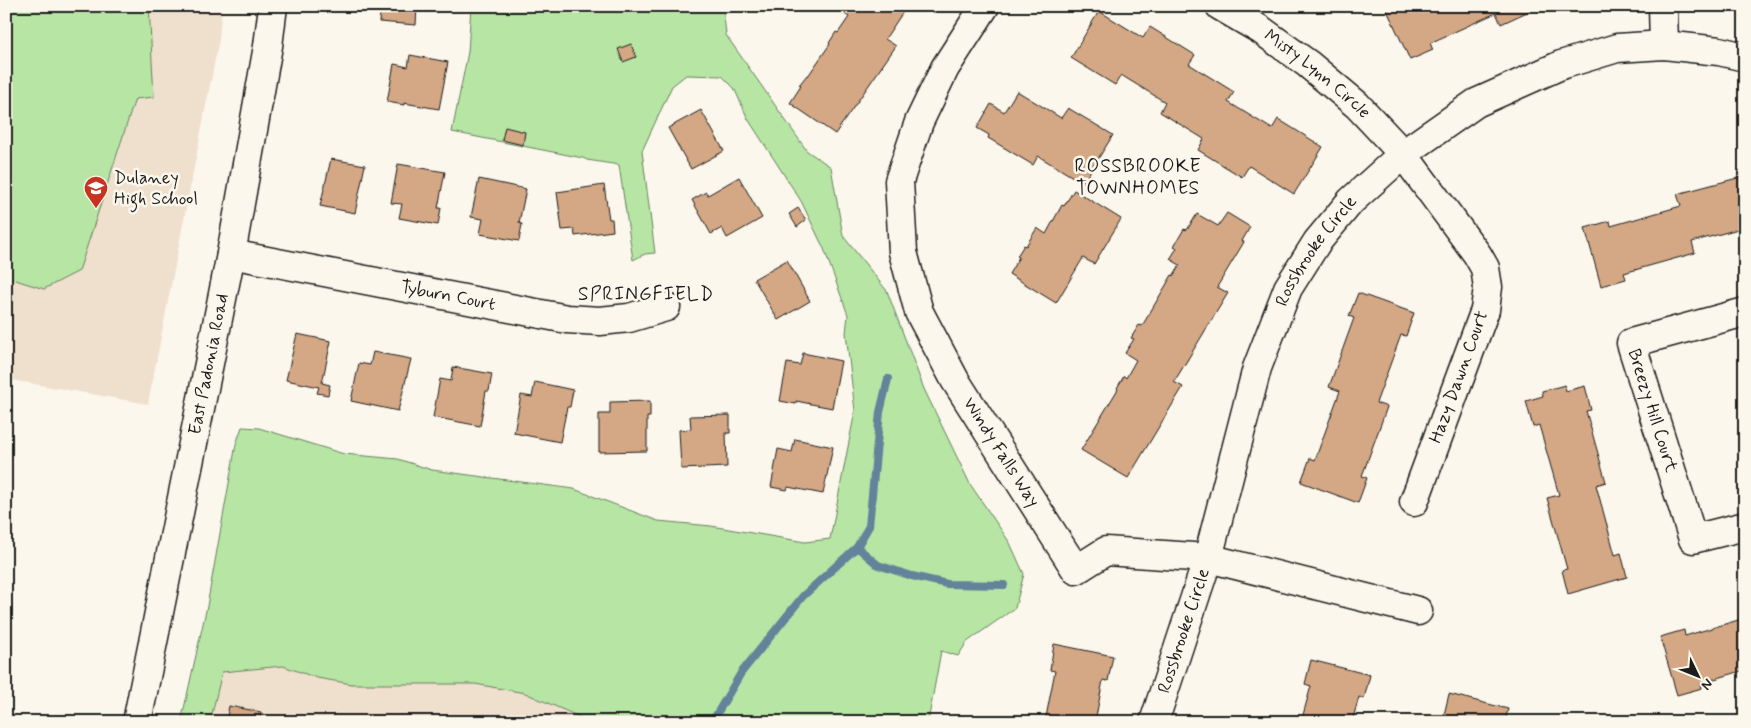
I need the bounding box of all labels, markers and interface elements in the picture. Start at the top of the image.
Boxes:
street label: Misty Lynn Circle [1259,24,1376,124]
district label: ROSSBROOKE TOWNHOMES [1074,154,1202,201]
place label: Dulaney High School [114,166,198,213]
school or university icon: Dulaney High School [83,175,109,209]
street label: Rossbrooke Circle [1270,190,1363,310]
street label: Tyburn Court [398,275,498,317]
district label: SPRINGFIELD [578,282,714,307]
street label: East Padonia Road [183,292,235,437]
street label: Hazy Dawn Court [1424,307,1494,447]
street label: Breezy Hill Court [1622,346,1683,476]
street label: Windy Falls Way [957,393,1045,512]
street label: Rossbrooke Circle [1152,565,1216,696]
north arrow [1674,650,1724,700]
text: N [1697,675,1717,694]

